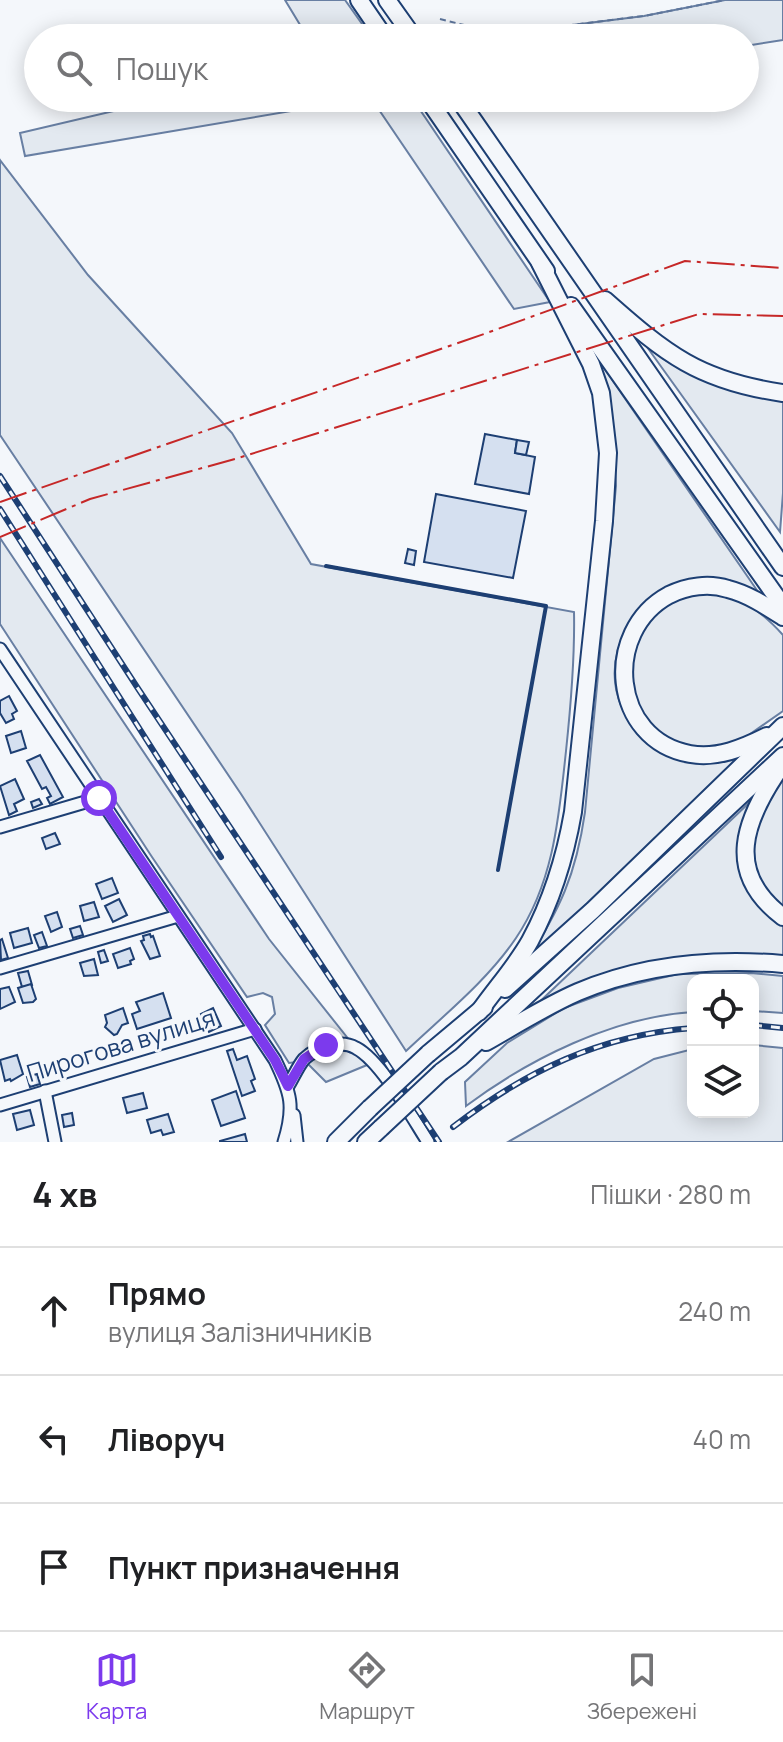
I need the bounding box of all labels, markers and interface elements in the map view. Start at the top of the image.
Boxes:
search box [24,24,759,112]
icon: search [52,46,96,90]
text: Пошук [116,48,208,89]
route start [81,780,117,816]
map controls [687,974,759,1118]
button: locate [687,974,759,1046]
street label: Пирогова вулиця [22,1000,219,1089]
route end [308,1027,344,1063]
button: layers [687,1046,759,1118]
text: 4 хв [32,1171,97,1217]
text: Пішки · 280 m [590,1176,751,1212]
text: Прямо [108,1273,206,1314]
icon: ahead [32,1289,76,1333]
text: 240 m [678,1293,751,1329]
text: вулиця Залізничників [108,1314,372,1350]
icon: left [32,1417,76,1461]
text: Ліворуч [108,1419,225,1460]
text: 40 m [693,1421,751,1457]
icon: arrive [32,1545,76,1589]
text: Пункт призначення [108,1547,400,1588]
tab: Карта [86,1648,147,1726]
tab: Маршрут [319,1648,415,1726]
tab: Збережені [587,1648,697,1726]

